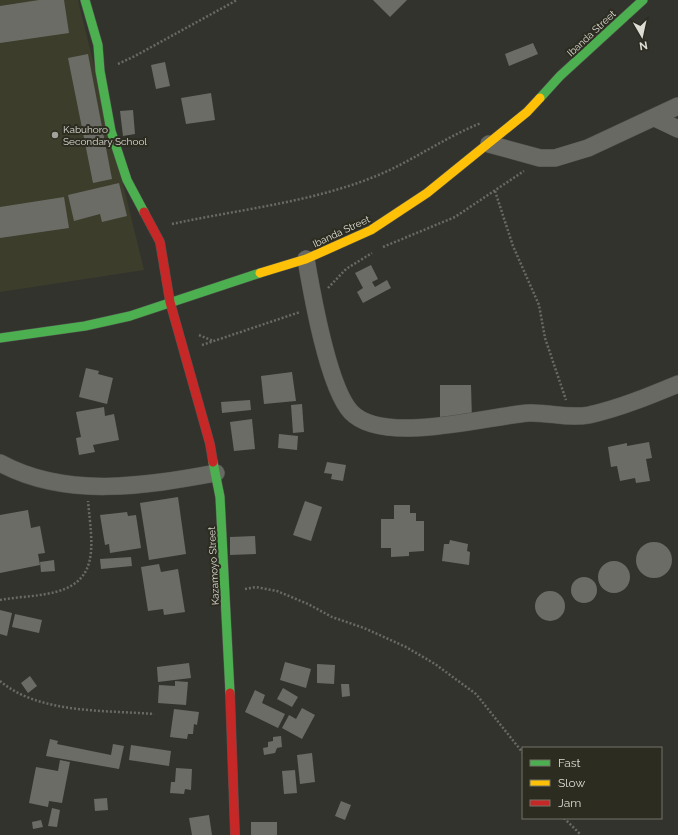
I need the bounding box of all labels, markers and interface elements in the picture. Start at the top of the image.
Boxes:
street label: Ibanda Street [565,8,618,58]
north arrow [622,16,662,56]
text: N [638,38,649,52]
place label: Kabuhoro Secondary School [63,124,147,147]
marker: Kabuhoro Secondary School [50,130,60,140]
street label: Ibanda Street [311,213,372,250]
street label: Kazamoyo Street [206,526,221,606]
legend [522,747,662,819]
text: Fast [558,756,581,770]
text: Slow [558,776,585,790]
text: Jam [558,796,581,810]

